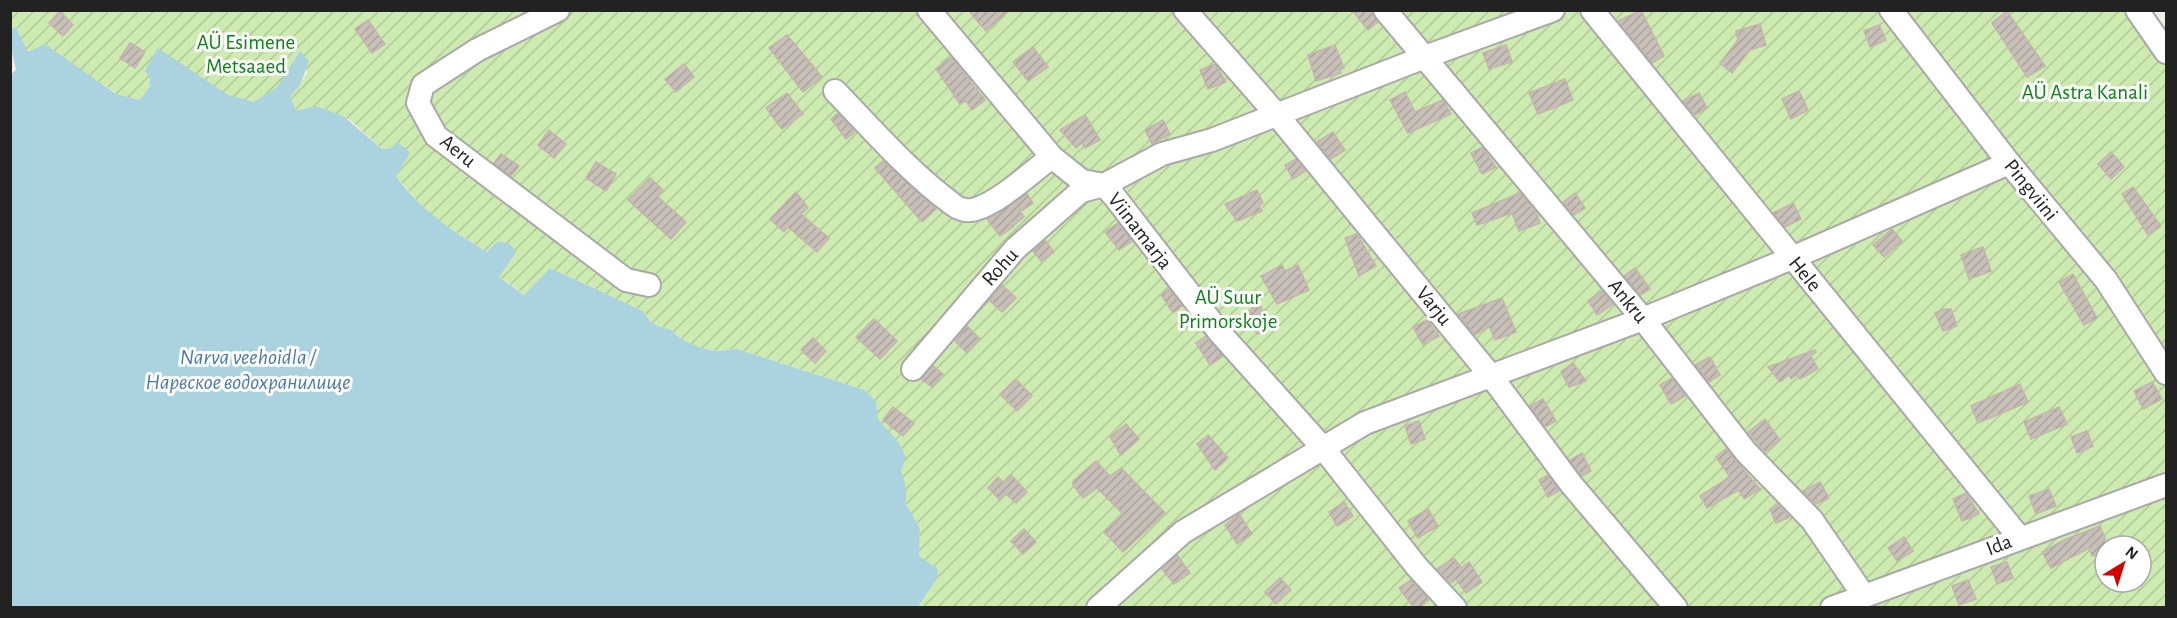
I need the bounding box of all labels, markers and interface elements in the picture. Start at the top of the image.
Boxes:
park label: AÜ Esimene Metsaaed [197,31,295,77]
park label: AÜ Astra Kanali [2022,81,2148,103]
street label: Aeru [436,131,480,172]
street label: Pingviini [2000,155,2062,225]
street label: Viinamarja [1104,189,1176,273]
street label: Rohu [978,244,1022,290]
street label: Hele [1785,252,1825,296]
street label: Ankru [1604,275,1652,327]
street label: Varju [1412,283,1456,330]
park label: AÜ Suur Primorskoje [1179,286,1277,332]
water label: Narva veehoidla / Нарвское водохранилище [146,346,350,394]
street label: Ida [1983,530,2015,559]
north arrow [2093,534,2153,594]
text: N [2122,543,2141,563]

